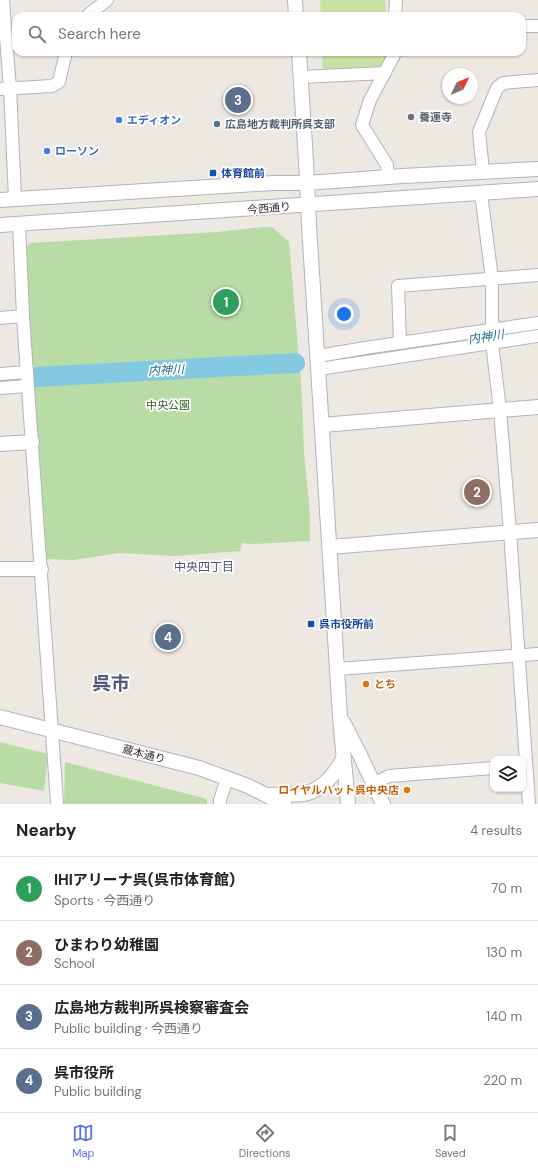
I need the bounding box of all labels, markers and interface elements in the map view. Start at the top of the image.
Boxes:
search box [12,12,526,56]
icon: search [26,23,48,45]
text: Search here [58,24,141,44]
north arrow [442,68,478,104]
pin: 3 [225,85,251,115]
place label: 養運寺 [419,110,452,124]
marker: 養運寺 [406,112,416,122]
place label: エディオン [127,113,181,127]
marker: エディオン [114,115,124,125]
place label: 広島地方裁判所呉支部 [225,117,335,131]
marker: 広島地方裁判所呉支部 [212,119,222,129]
place label: ローソン [55,144,99,158]
marker: ローソン [42,146,52,156]
place label: 体育館前 [221,166,265,180]
marker: 体育館前 [208,168,218,178]
street label: 今西通り [246,199,292,217]
pin: 1 [213,287,239,317]
your location [334,304,354,324]
water label: 内神川 [467,326,507,348]
water label: 内神川 [148,361,186,379]
park label: 中央公園 [146,398,190,412]
pin: 2 [464,477,490,507]
district label: 中央四丁目 [174,559,234,575]
place label: 呉市役所前 [319,617,374,631]
marker: 呉市役所前 [306,619,316,629]
pin: 4 [155,622,181,652]
district label: 呉市 [92,671,130,696]
place label: とち [374,677,396,691]
marker: とち [361,679,371,689]
street label: 蔵本通り [121,742,167,766]
map controls [490,756,526,792]
button: layers [490,756,526,792]
place label: ロイヤルハット呉中央店 [278,783,399,797]
marker: ロイヤルハット呉中央店 [402,785,412,795]
text: Nearby [16,819,76,841]
text: 4 results [470,822,522,839]
text: IHIアリーナ呉(呉市体育館) [54,870,235,890]
text: 1 [27,880,31,897]
text: 70 m [491,880,522,897]
text: Sports · 今西通り [54,892,155,909]
text: ひまわり幼稚園 [54,935,159,955]
text: 2 [25,944,33,961]
text: 130 m [486,944,522,961]
text: School [54,955,95,972]
text: 広島地方裁判所呉検察審査会 [54,998,249,1018]
text: 3 [25,1008,33,1025]
text: 140 m [486,1008,522,1025]
text: Public building · 今西通り [54,1020,203,1037]
text: 呉市役所 [54,1063,114,1083]
text: 4 [25,1072,33,1089]
text: 220 m [483,1072,522,1089]
text: Public building [54,1083,142,1100]
tab: Map [72,1122,94,1160]
tab: Directions [239,1122,291,1160]
tab: Saved [435,1122,466,1160]

